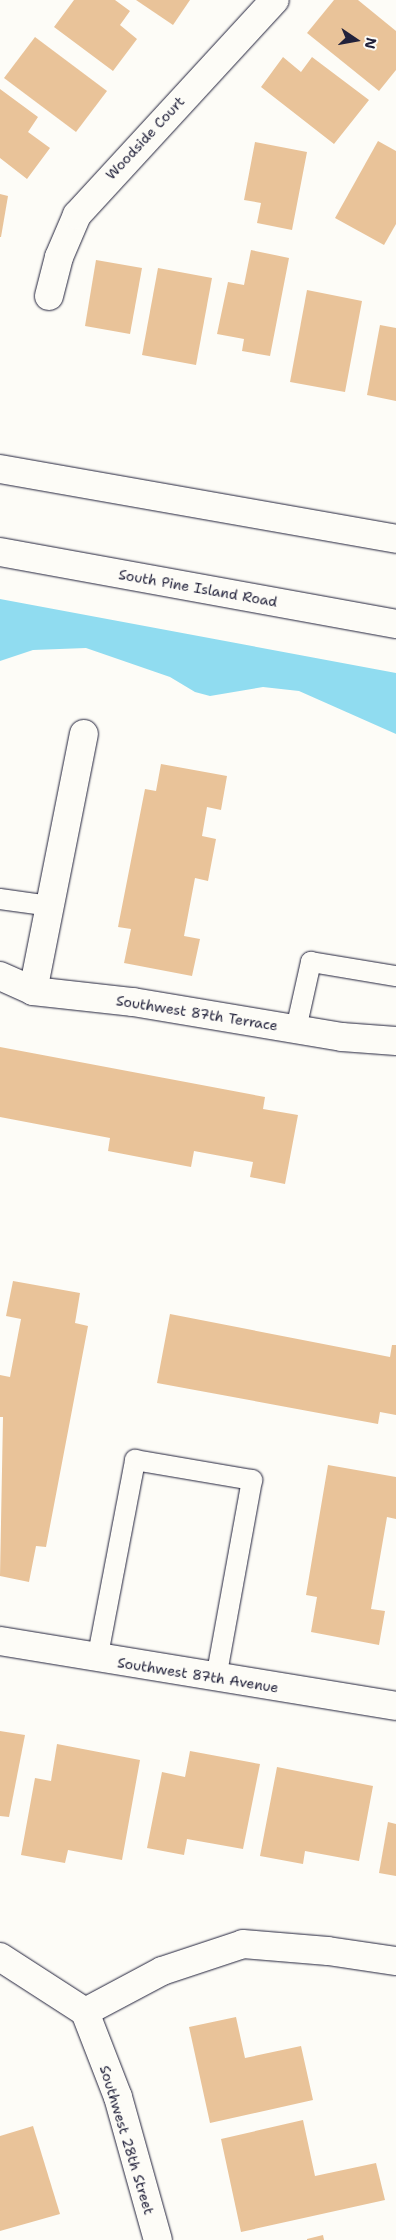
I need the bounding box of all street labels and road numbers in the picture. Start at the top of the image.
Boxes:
street label: Woodside Court [102,93,188,183]
street label: South Pine Island Road [117,566,279,610]
street label: Southwest 87th Terrace [115,992,279,1034]
street label: Southwest 87th Avenue [116,1654,280,1696]
street label: Southwest 28th Street [96,2063,158,2217]

